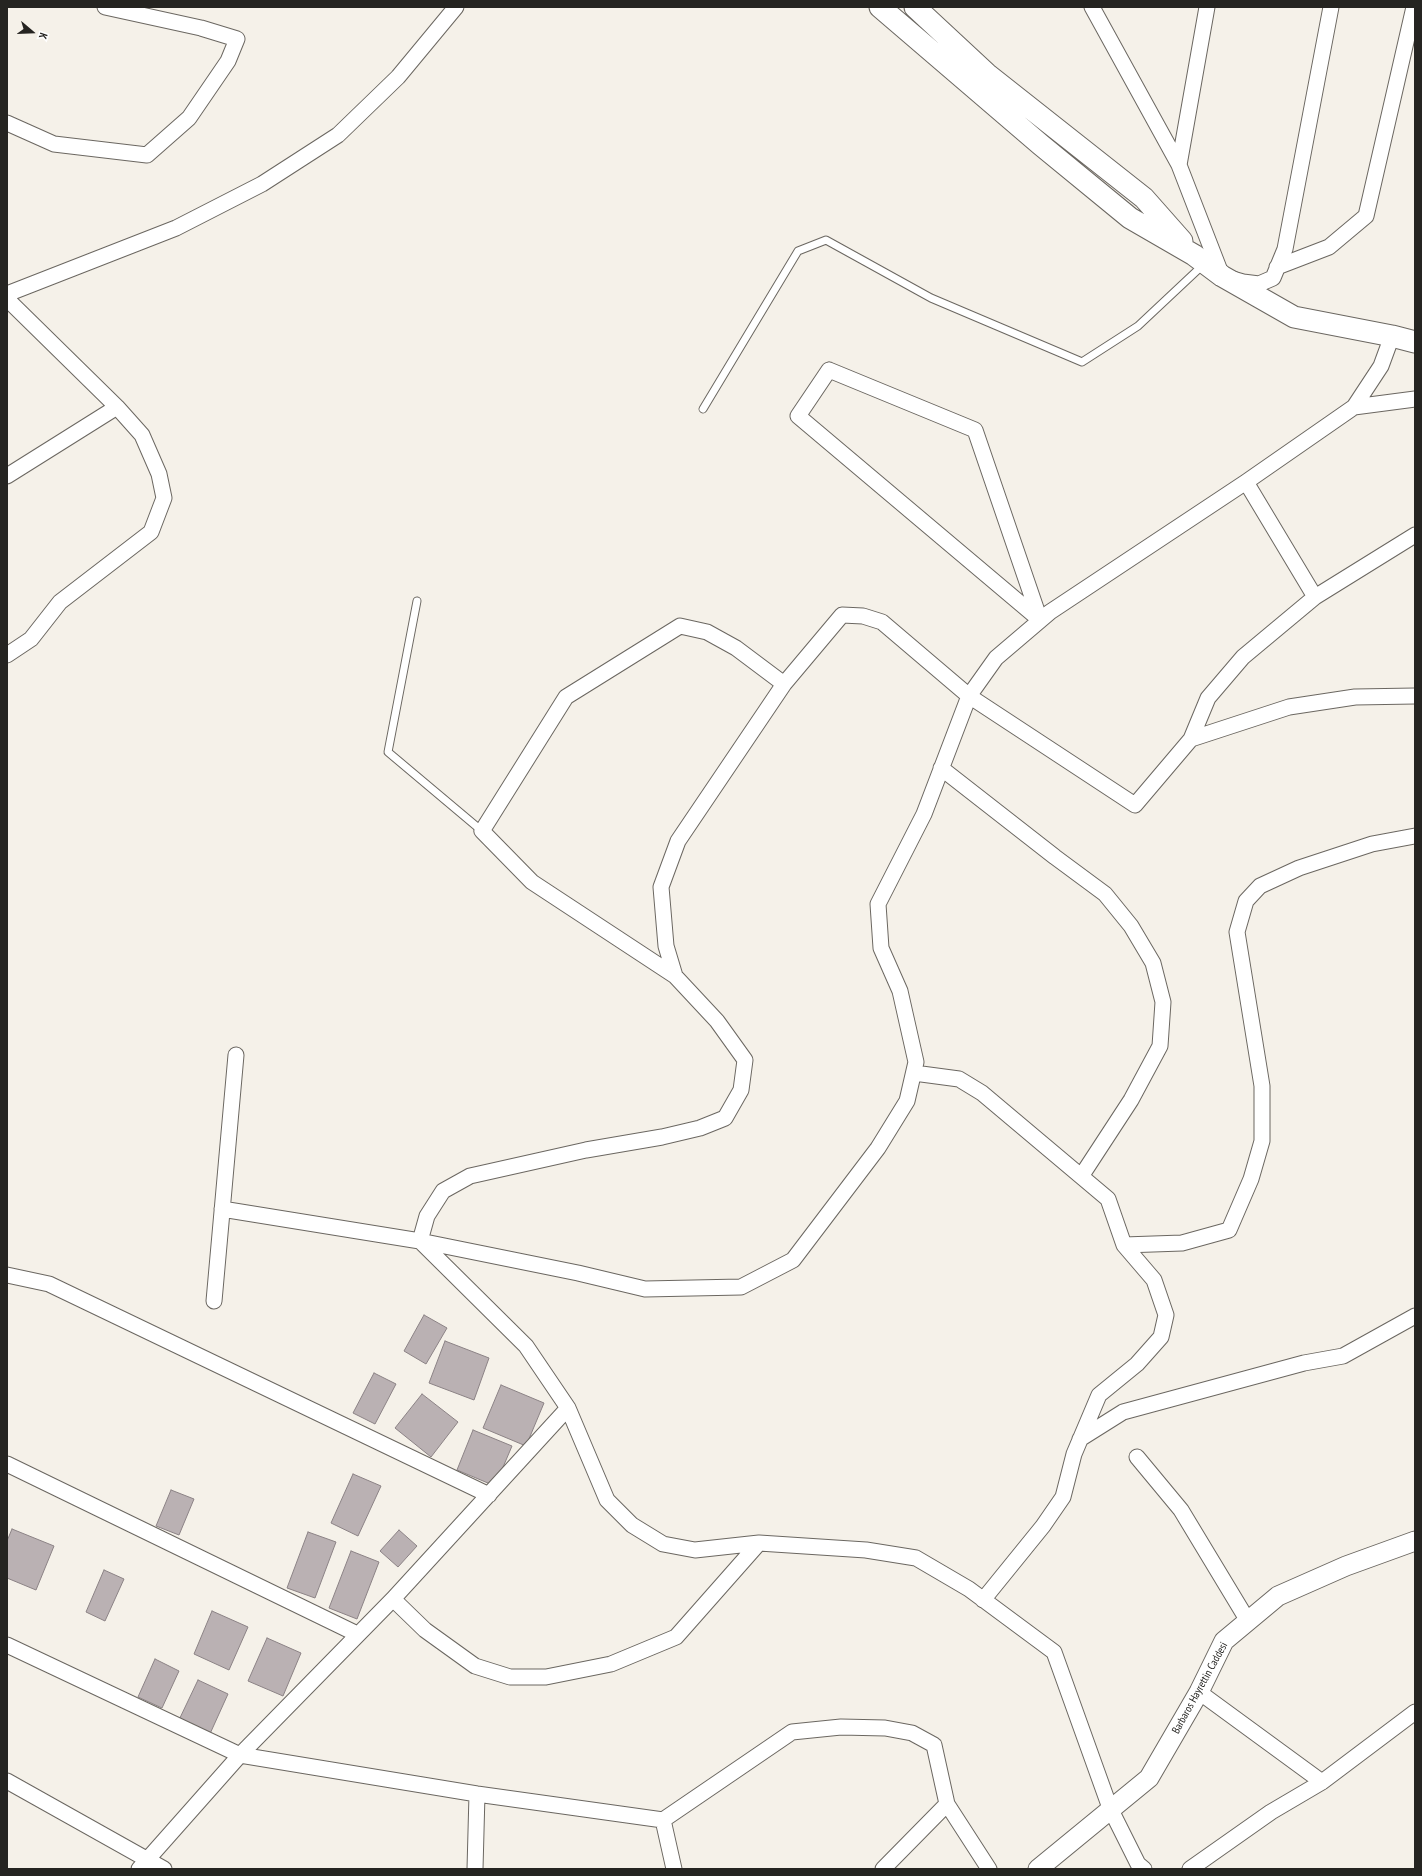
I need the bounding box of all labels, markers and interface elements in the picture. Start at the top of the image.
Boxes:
north arrow [12,12,52,52]
text: K [36,31,51,41]
street label: Barbaros Hayrettin Caddesi [1169,1640,1231,1736]

